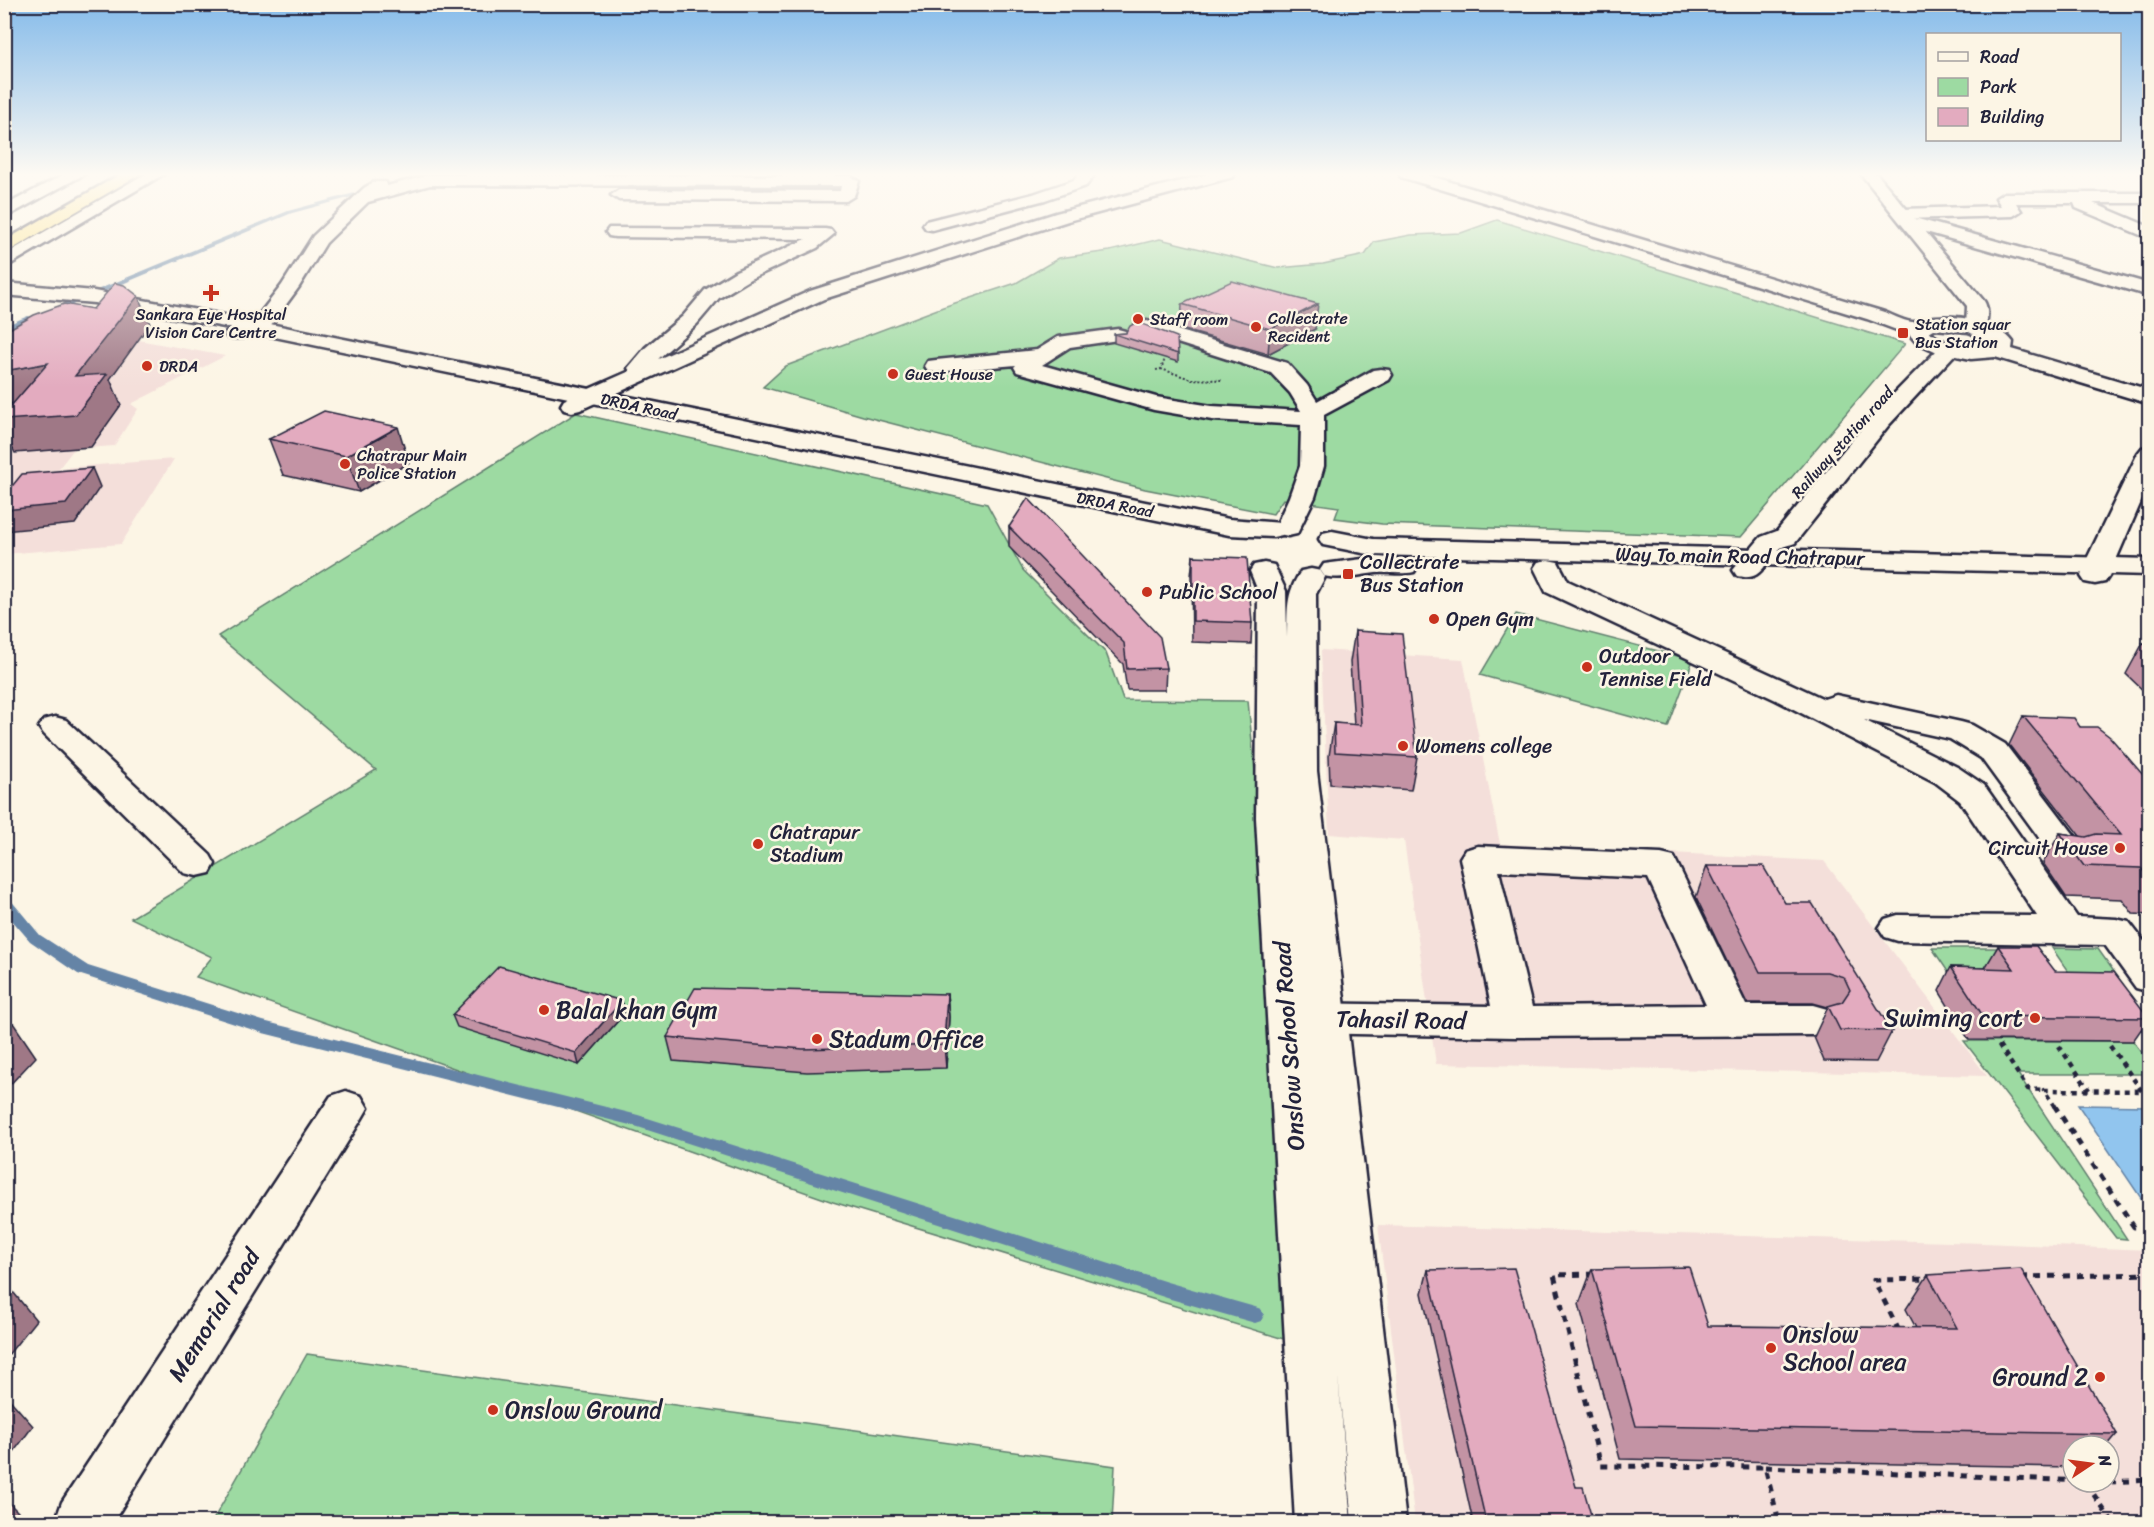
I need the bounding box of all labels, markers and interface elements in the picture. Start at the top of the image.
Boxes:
legend [1926,33,2121,141]
text: Road [1980,41,2020,73]
text: Park [1980,71,2017,103]
text: Building [1980,101,2044,133]
marker: Sankara Eye Hospital Vision Care Centre [202,284,220,302]
place label: Sankara Eye Hospital Vision Care Centre [136,300,287,347]
place label: Collectrate Recident [1268,304,1348,351]
place label: Staff room [1150,305,1228,334]
place label: Station squar Bus Station [1915,310,2012,357]
marker: Staff room [1131,312,1145,326]
marker: Collectrate Recident [1249,320,1263,334]
marker: Station squar Bus Station [1896,326,1910,340]
place label: DRDA [159,352,198,381]
marker: DRDA [140,359,154,373]
place label: Guest House [905,360,993,389]
marker: Guest House [886,367,900,381]
street label: Railway station road [1784,378,1902,505]
street label: DRDA Road [598,384,681,429]
place label: Chatrapur Main Police Station [357,441,467,488]
marker: Chatrapur Main Police Station [338,457,352,471]
street label: DRDA Road [1074,483,1157,526]
street label: Way To main Road Chatrapur [1615,537,1866,576]
place label: Collectrate Bus Station [1360,545,1464,603]
marker: Collectrate Bus Station [1341,567,1355,581]
place label: Public School [1159,575,1278,610]
marker: Public School [1140,585,1154,599]
place label: Open Gym [1446,602,1534,637]
marker: Open Gym [1427,612,1441,626]
place label: Outdoor Tennise Field [1599,639,1713,697]
marker: Outdoor Tennise Field [1580,660,1594,674]
place label: Womens college [1415,729,1552,764]
marker: Womens college [1396,739,1410,753]
place label: Chatrapur Stadium [770,815,861,873]
place label: Circuit House [1988,831,2108,866]
marker: Chatrapur Stadium [751,837,765,851]
marker: Circuit House [2113,841,2127,855]
street label: Onslow School Road [1261,939,1317,1152]
place label: Balal khan Gym [556,989,717,1031]
place label: Swiming cort [1884,997,2023,1039]
street label: Tahasil Road [1336,998,1469,1042]
marker: Balal khan Gym [537,1003,551,1017]
marker: Swiming cort [2028,1011,2042,1025]
place label: Stadum Office [829,1018,984,1060]
marker: Stadum Office [810,1032,824,1046]
street label: Memorial road [156,1239,272,1390]
place label: Onslow School area [1783,1313,1907,1383]
marker: Onslow School area [1764,1341,1778,1355]
place label: Ground 2 [1992,1356,2088,1398]
marker: Ground 2 [2093,1370,2107,1384]
place label: Onslow Ground [505,1389,664,1431]
marker: Onslow Ground [486,1403,500,1417]
north arrow [2061,1434,2121,1494]
text: N [2090,1451,2121,1470]

